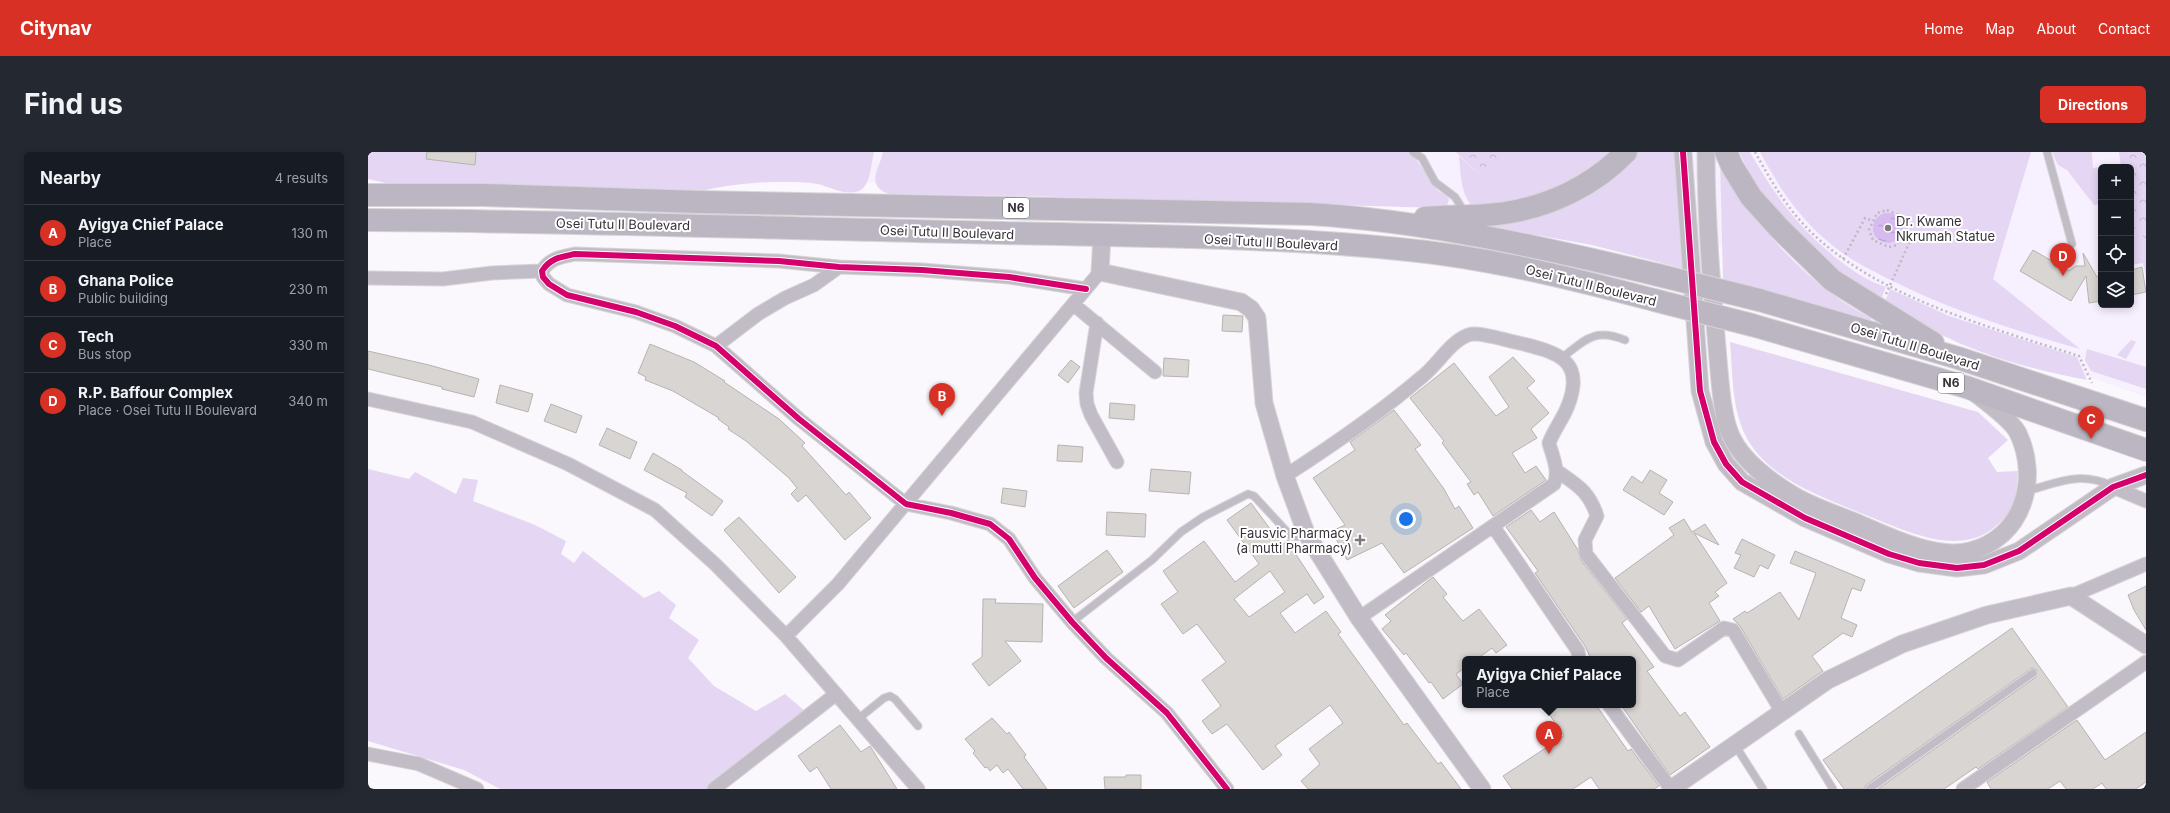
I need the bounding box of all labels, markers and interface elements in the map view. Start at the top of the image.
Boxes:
text: Citynav [20,17,92,40]
text: Home [1924,20,1963,37]
text: Map [1985,20,2015,37]
text: About [2037,20,2076,37]
text: Contact [2098,20,2150,37]
button: Directions [2040,86,2146,123]
text: Find us [24,87,123,121]
map controls [2098,164,2134,308]
button: + [2098,164,2134,200]
text: Nearby [40,168,101,188]
text: 4 results [275,170,328,186]
road number: N6 [1003,198,1029,218]
button: − [2098,200,2134,236]
place label: Dr. Kwame Nkrumah Statue [1896,213,1995,244]
text: Ayigya Chief Palace [78,215,224,234]
street label: Osei Tutu II Boulevard [556,215,690,233]
street label: Osei Tutu II Boulevard [880,222,1014,242]
marker: Dr. Kwame Nkrumah Statue [1883,223,1893,233]
text: A [48,225,58,241]
text: 130 m [291,225,328,241]
street label: Osei Tutu II Boulevard [1204,230,1338,254]
text: Place [78,234,112,250]
button: locate [2098,236,2134,272]
pin: D [2050,243,2076,276]
street label: Osei Tutu II Boulevard [1524,261,1658,309]
text: Ghana Police [78,271,174,290]
button: layers [2098,272,2134,308]
text: B [49,281,57,297]
text: 230 m [289,281,328,297]
text: Public building [78,290,168,306]
street label: Osei Tutu II Boulevard [1848,319,1982,373]
text: Tech [78,327,114,346]
text: C [48,337,58,353]
text: 330 m [289,337,328,353]
text: Bus stop [78,346,131,362]
road number: N6 [1938,373,1964,393]
text: R.P. Baffour Complex [78,383,233,402]
pin: B [929,383,955,416]
text: D [48,393,58,409]
text: 340 m [288,393,328,409]
text: Place · Osei Tutu II Boulevard [78,402,257,418]
pin: C [2078,406,2104,439]
your location [1396,509,1416,529]
place label: Fausvic Pharmacy (a mutti Pharmacy) [1236,525,1352,556]
marker: Fausvic Pharmacy (a mutti Pharmacy) [1355,535,1365,545]
popup [1462,656,1636,708]
text: Ayigya Chief Palace [1476,665,1622,684]
text: Place [1476,684,1510,700]
pin: A [1536,721,1562,754]

